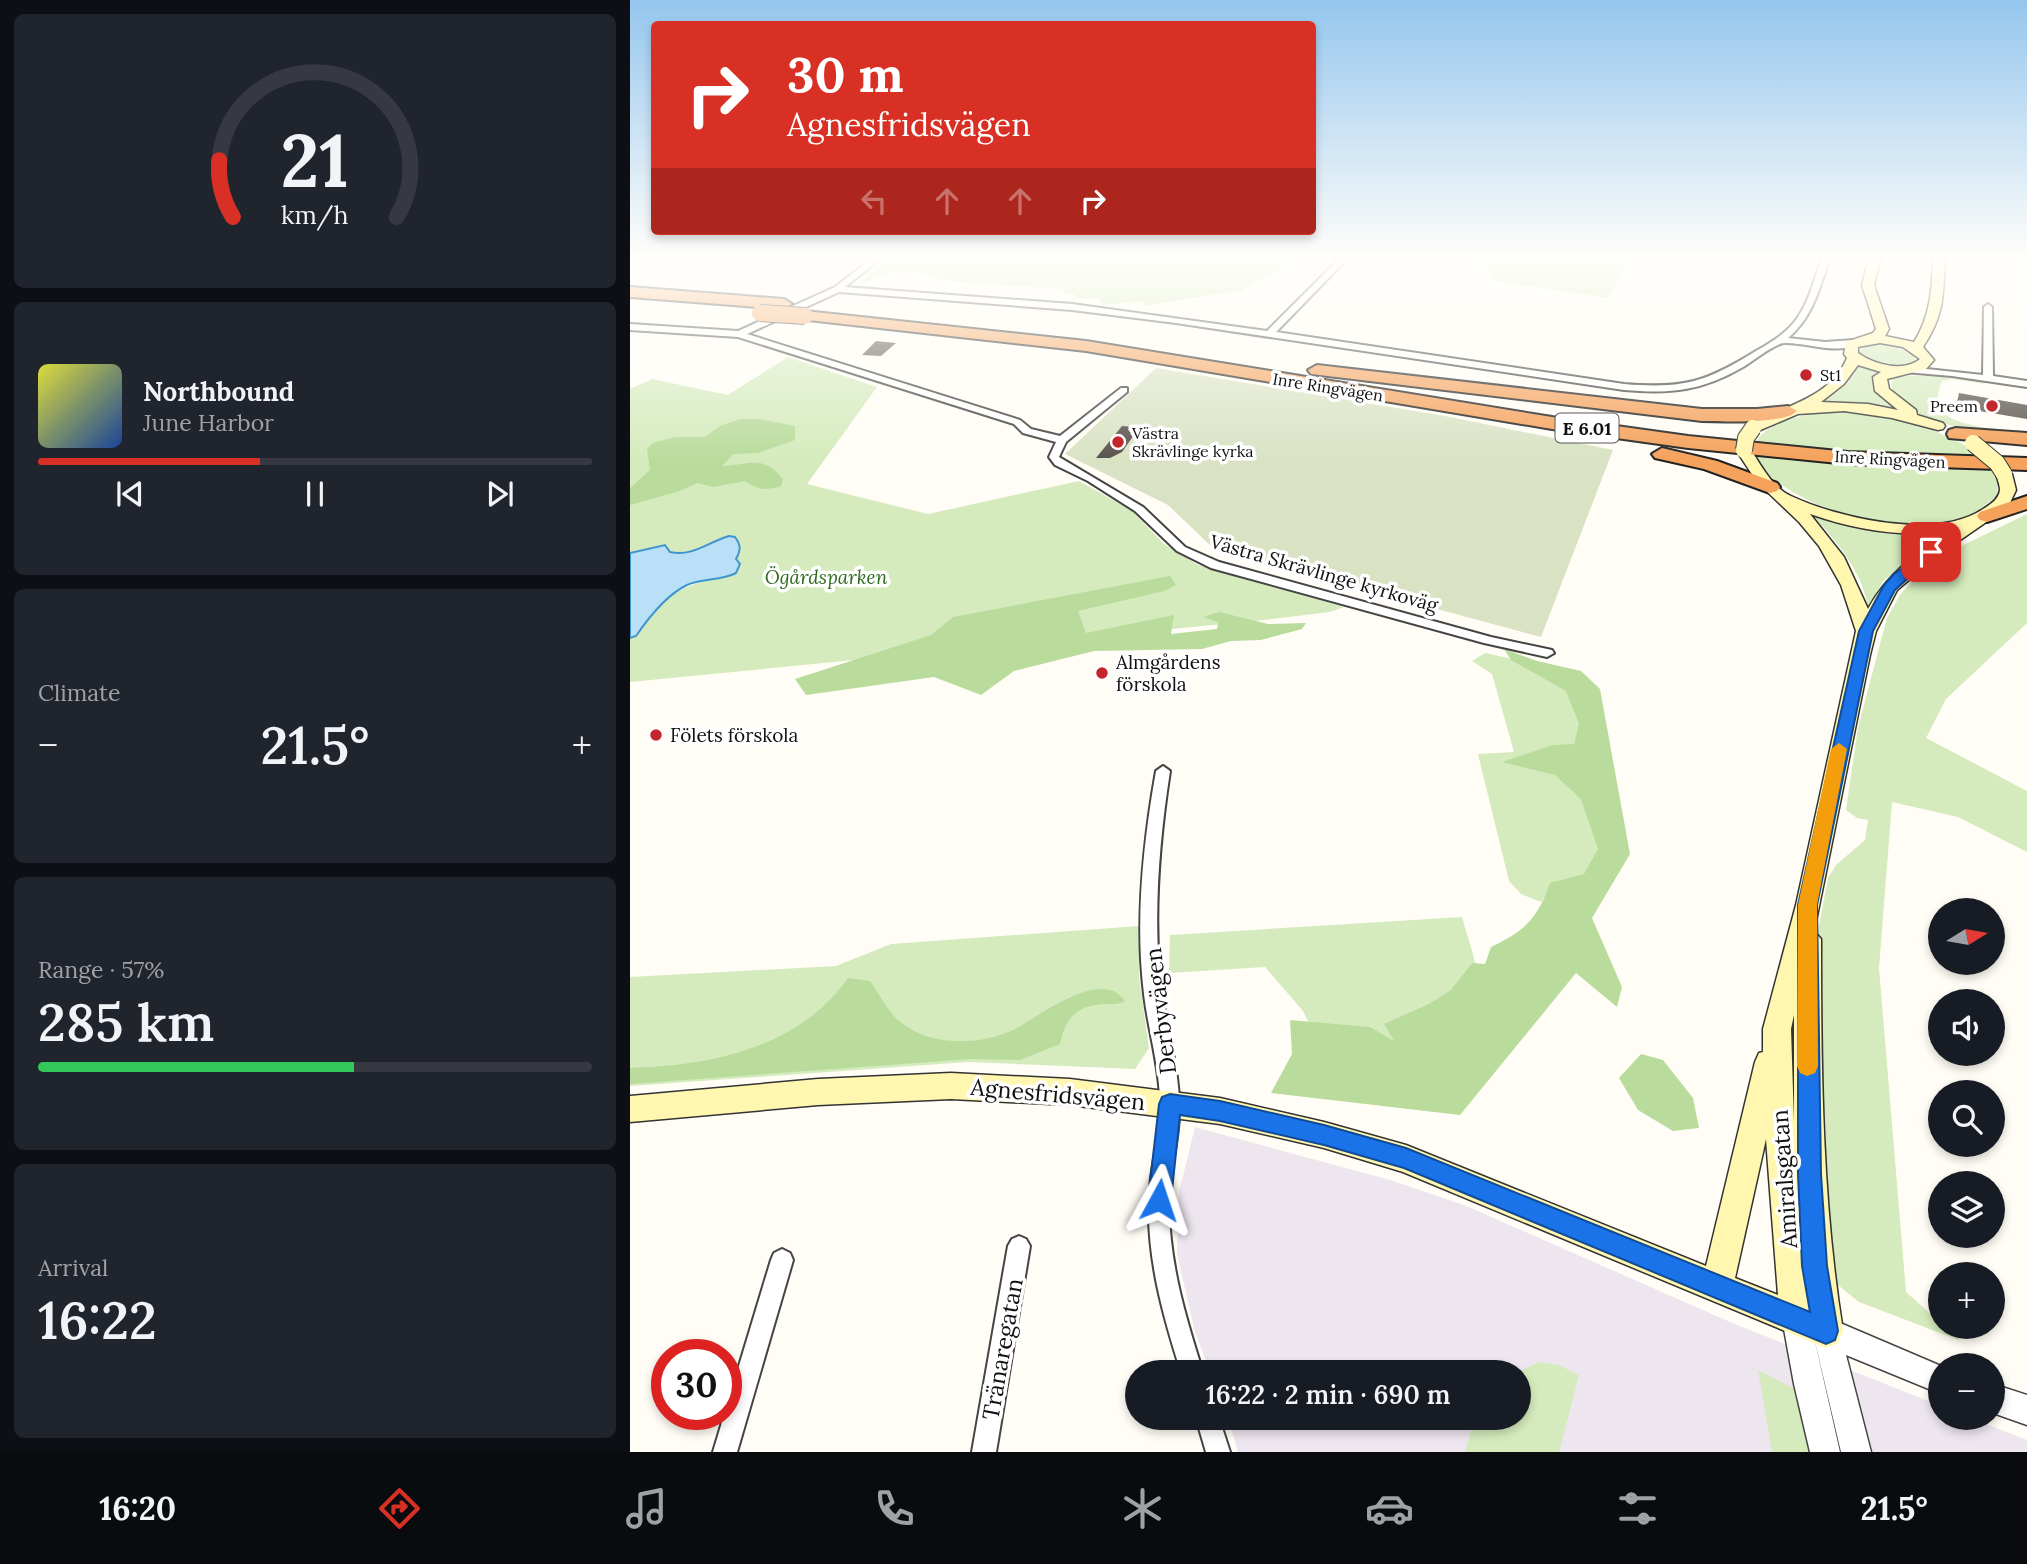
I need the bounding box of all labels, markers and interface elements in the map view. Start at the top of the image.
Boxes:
text: 30 m [787,43,904,105]
icon: right [672,49,763,140]
text: Agnesfridsvägen [787,104,1031,145]
text: 21 [281,114,349,207]
icon: left [855,182,893,220]
icon: ahead [928,182,966,220]
icon: ahead [1001,182,1039,220]
icon: right [1074,182,1112,220]
text: km/h [281,199,349,231]
place label: St1 [1820,365,1841,385]
marker: St1 [1798,367,1814,383]
street label: Inre Ringvägen [1271,368,1385,406]
text: Northbound [143,375,294,408]
place label: Preem [1930,396,1978,416]
marker: Preem [1984,398,2000,414]
text: June Harbor [143,408,274,437]
road number: E 6.01 [1556,414,1618,442]
place label: Västra Skrävlinge kyrka [1131,423,1254,461]
marker: Västra Skrävlinge kyrka [1110,434,1126,450]
street label: Inre Ringvägen [1834,446,1946,472]
icon: previous [111,475,149,513]
icon: pause [296,475,334,513]
icon: next [481,475,519,513]
pin [1901,522,1961,582]
street label: Västra Skrävlinge kyrkoväg [1206,529,1441,617]
icon: arrive [1912,533,1950,571]
park label: Ögårdsparken [765,565,888,589]
place label: Almgårdens förskola [1115,650,1221,696]
marker: Almgårdens förskola [1094,665,1110,681]
text: Climate [38,678,120,707]
text: 21.5° [261,712,369,778]
text: − [38,721,58,769]
text: + [572,721,592,769]
place label: Fölets förskola [670,723,799,747]
marker: Fölets förskola [648,727,664,743]
north arrow [1928,898,2006,975]
map controls [1928,898,2005,1430]
street label: Derbyvägen [1138,946,1182,1076]
text: Range · 57% [38,955,164,984]
text: 285 km [38,989,215,1055]
button: sound [1928,989,2005,1066]
street label: Agnesfridsvägen [969,1072,1147,1116]
button: search [1928,1080,2005,1157]
street label: Amiralsgatan [1765,1109,1803,1250]
position arrow [1122,1163,1196,1237]
button: layers [1928,1171,2005,1248]
text: Arrival [38,1253,108,1282]
button: + [1928,1262,2005,1339]
street label: Tränaregatan [975,1276,1029,1422]
text: 16:22 [38,1287,157,1353]
speed limit sign: 30 [651,1339,742,1430]
button: − [1928,1353,2005,1430]
text: 16:22 · 2 min · 690 m [1206,1378,1450,1411]
icon: directions [375,1484,424,1533]
icon: music [622,1484,671,1533]
icon: phone [870,1484,919,1533]
icon: climate [1118,1484,1167,1533]
icon: car [1365,1484,1414,1533]
icon: filters [1613,1484,1662,1533]
text: 16:20 [99,1488,176,1529]
text: 21.5° [1861,1488,1928,1529]

